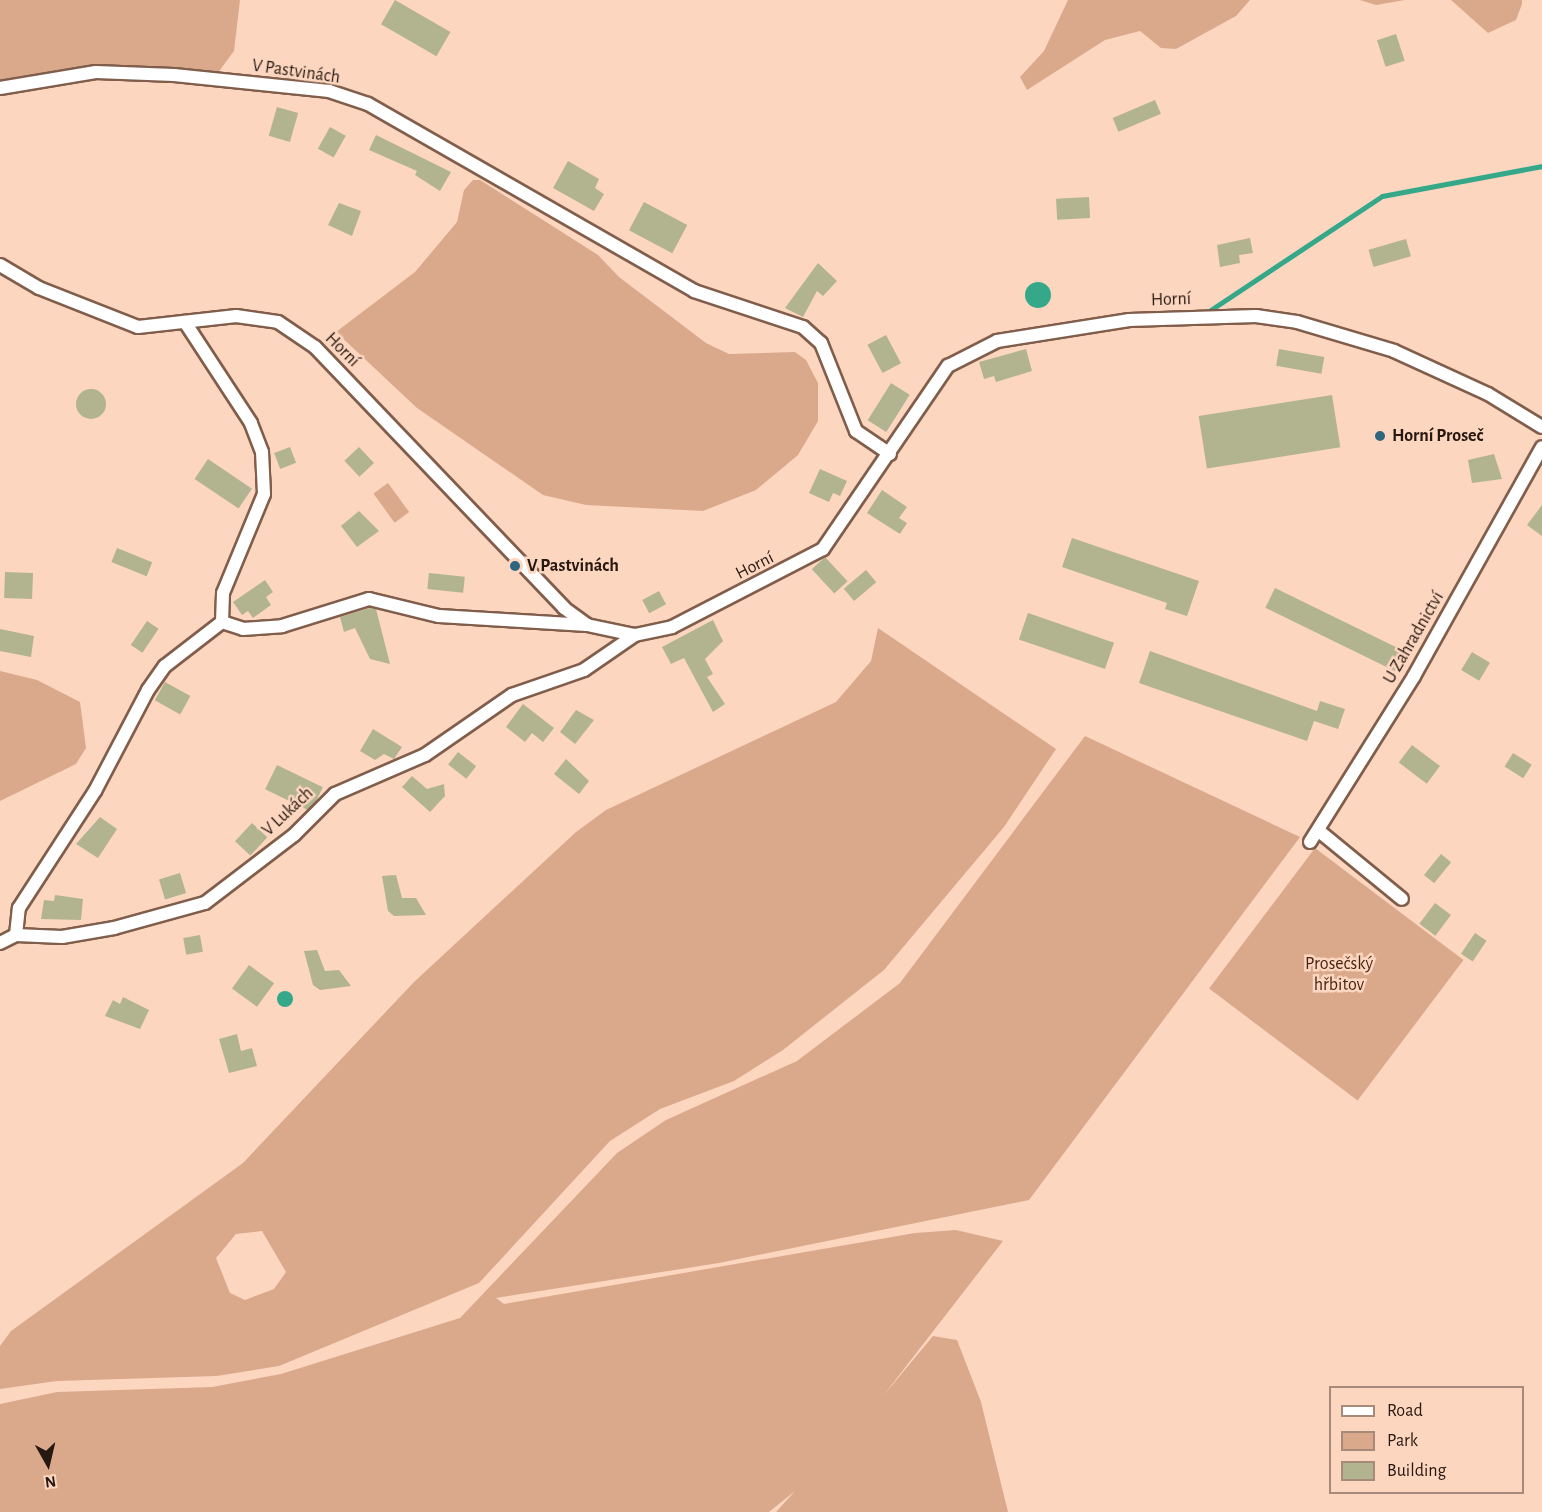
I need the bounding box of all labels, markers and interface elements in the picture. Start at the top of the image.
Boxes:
street label: V Pastvinách [251,55,341,89]
street label: Horní [1151,289,1191,311]
street label: Horní [320,328,364,372]
place label: Horní Proseč [1392,425,1483,447]
marker: Horní Proseč [1373,429,1387,443]
street label: Horní [732,547,778,585]
place label: V Pastvinách [527,555,619,577]
marker: V Pastvinách [508,559,522,573]
street label: U Zahradnictví [1379,588,1449,688]
street label: V Lukách [258,783,318,841]
park label: Prosečský hřbitov [1305,954,1373,996]
legend [1329,1386,1524,1494]
text: Road [1387,1402,1423,1420]
text: Park [1387,1432,1418,1450]
north arrow [18,1434,78,1494]
text: Building [1387,1462,1446,1480]
text: N [44,1473,57,1491]

